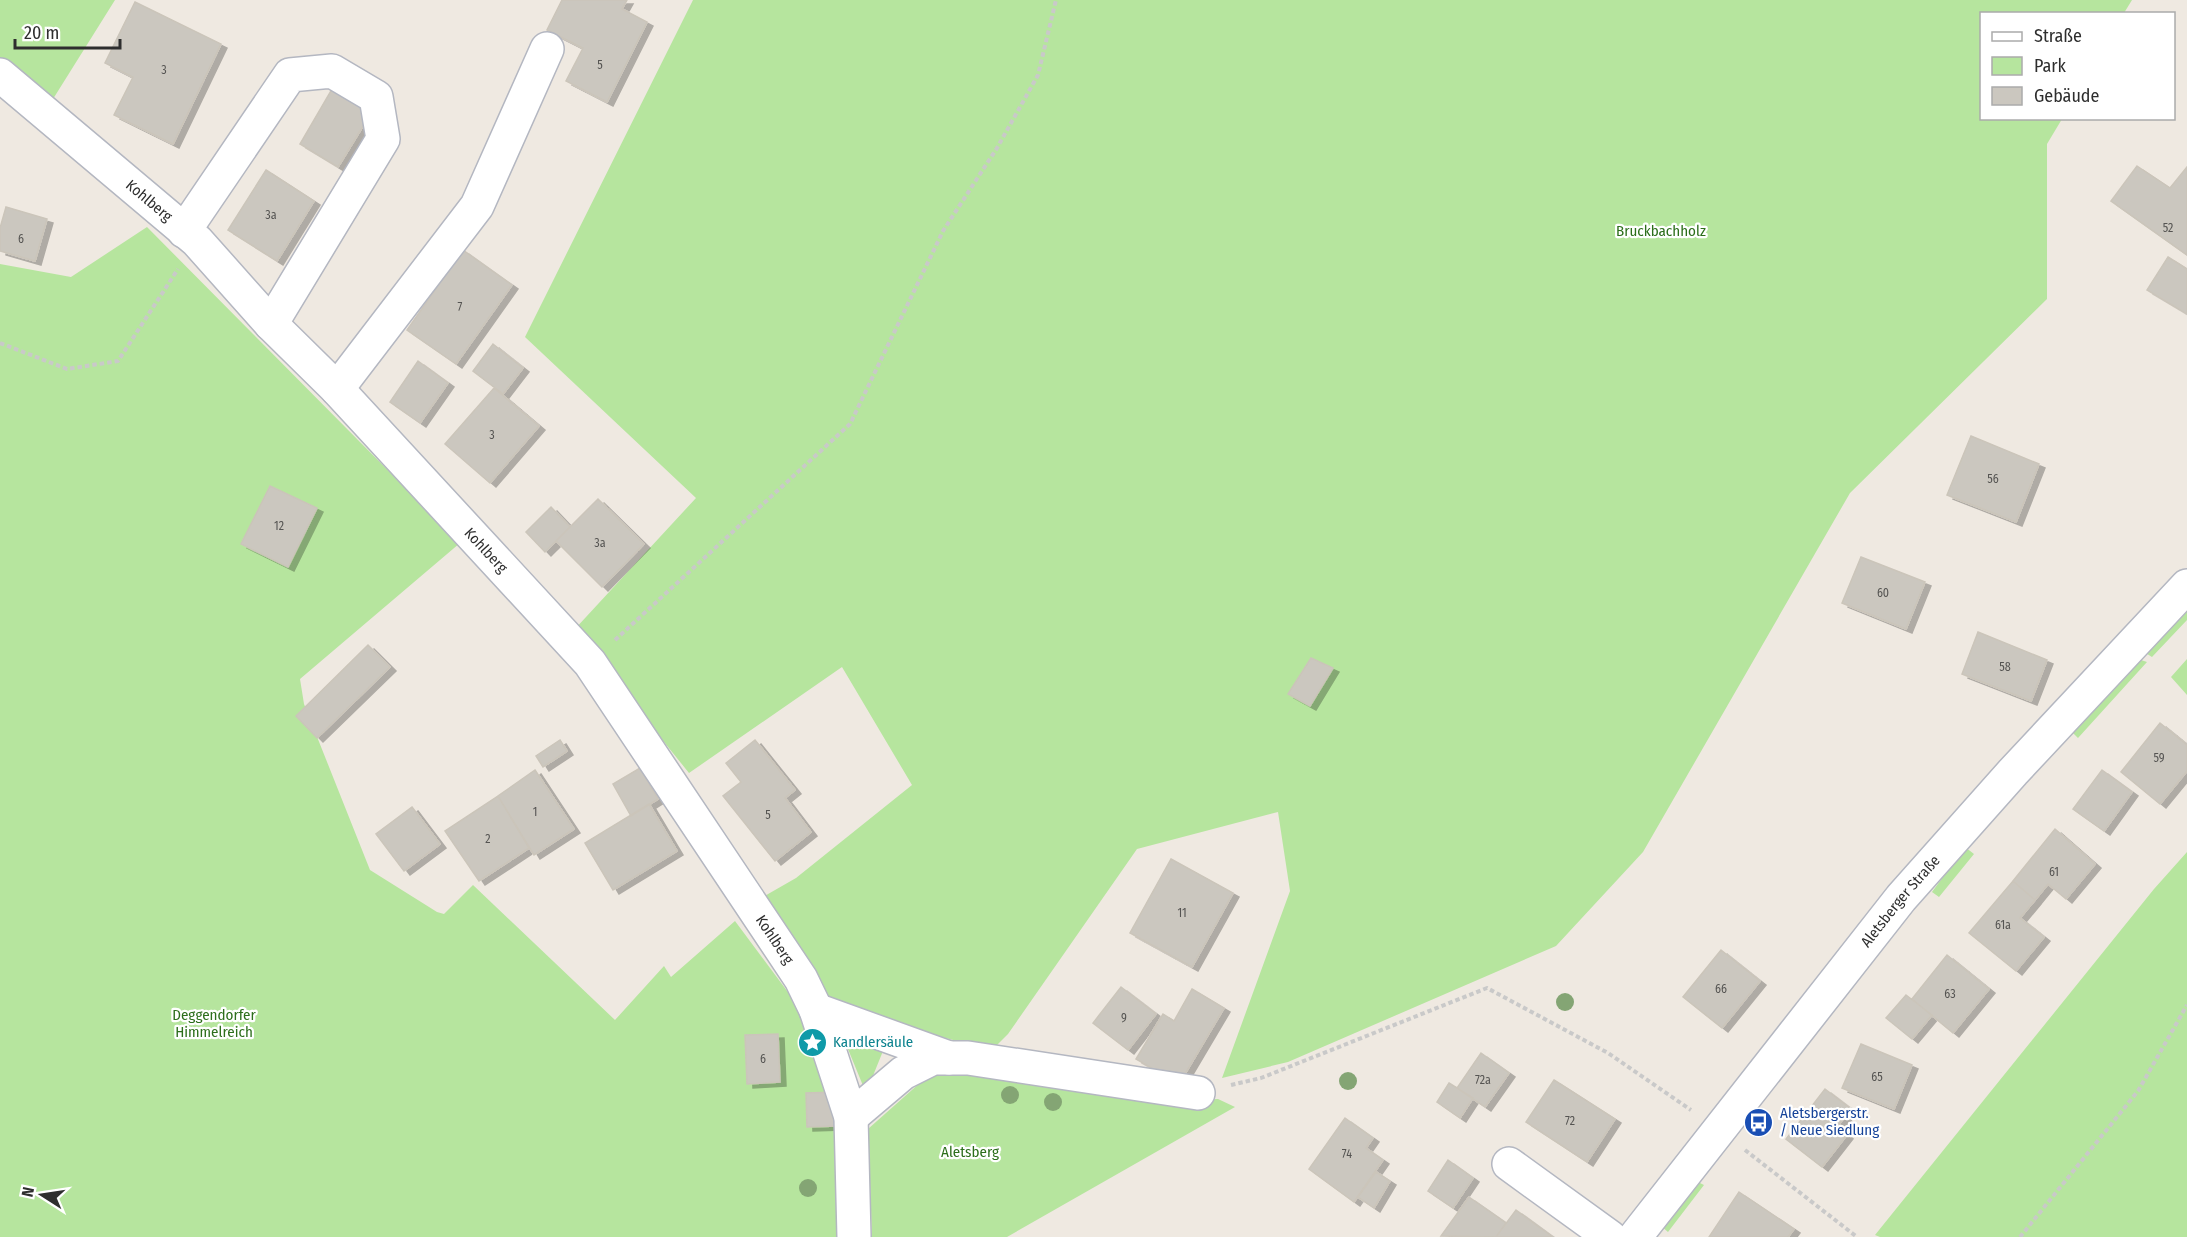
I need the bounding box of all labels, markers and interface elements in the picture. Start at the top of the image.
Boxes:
scale bar [15,12,120,50]
legend [1980,12,2175,120]
text: 20 m [24,22,59,44]
text: Straße [2034,25,2082,47]
text: Park [2034,55,2067,77]
house number: 5 [597,58,603,72]
house number: 3 [161,63,167,77]
text: Gebäude [2034,85,2100,107]
street label: Kohlberg [122,176,176,225]
house number: 3a [265,208,277,222]
house number: 52 [2163,221,2173,235]
park label: Bruckbachholz [1616,222,1706,240]
house number: 6 [18,232,24,246]
house number: 7 [458,300,463,314]
house number: 3 [489,428,495,442]
house number: 56 [1987,472,1999,486]
house number: 12 [274,519,284,533]
street label: Kohlberg [461,524,511,577]
house number: 3a [594,536,606,550]
house number: 60 [1877,586,1889,600]
house number: 58 [1999,660,2011,674]
house number: 59 [2153,751,2165,765]
house number: 1 [533,805,537,819]
house number: 5 [765,808,771,822]
house number: 2 [485,832,491,846]
street label: Aletsberger Straße [1857,852,1944,951]
house number: 61 [2049,865,2059,879]
house number: 11 [1177,906,1187,920]
street label: Kohlberg [752,912,797,967]
house number: 61a [1995,918,2011,932]
house number: 66 [1715,982,1727,996]
house number: 63 [1944,987,1956,1001]
park label: Deggendorfer Himmelreich [172,1006,257,1041]
house number: 9 [1121,1011,1127,1025]
place icon: Kandlersäule [796,1026,828,1058]
place label: Kandlersäule [833,1033,913,1051]
house number: 6 [760,1052,766,1066]
house number: 65 [1871,1070,1883,1084]
house number: 72a [1475,1073,1491,1087]
place label: Aletsbergerstr. / Neue Siedlung [1780,1104,1879,1139]
bus stop icon: Aletsbergerstr. / Neue Siedlung [1743,1106,1775,1138]
house number: 72 [1565,1114,1575,1128]
park label: Aletsberg [941,1143,999,1161]
house number: 74 [1342,1147,1352,1161]
north arrow [12,1165,72,1225]
text: N [18,1185,38,1199]

